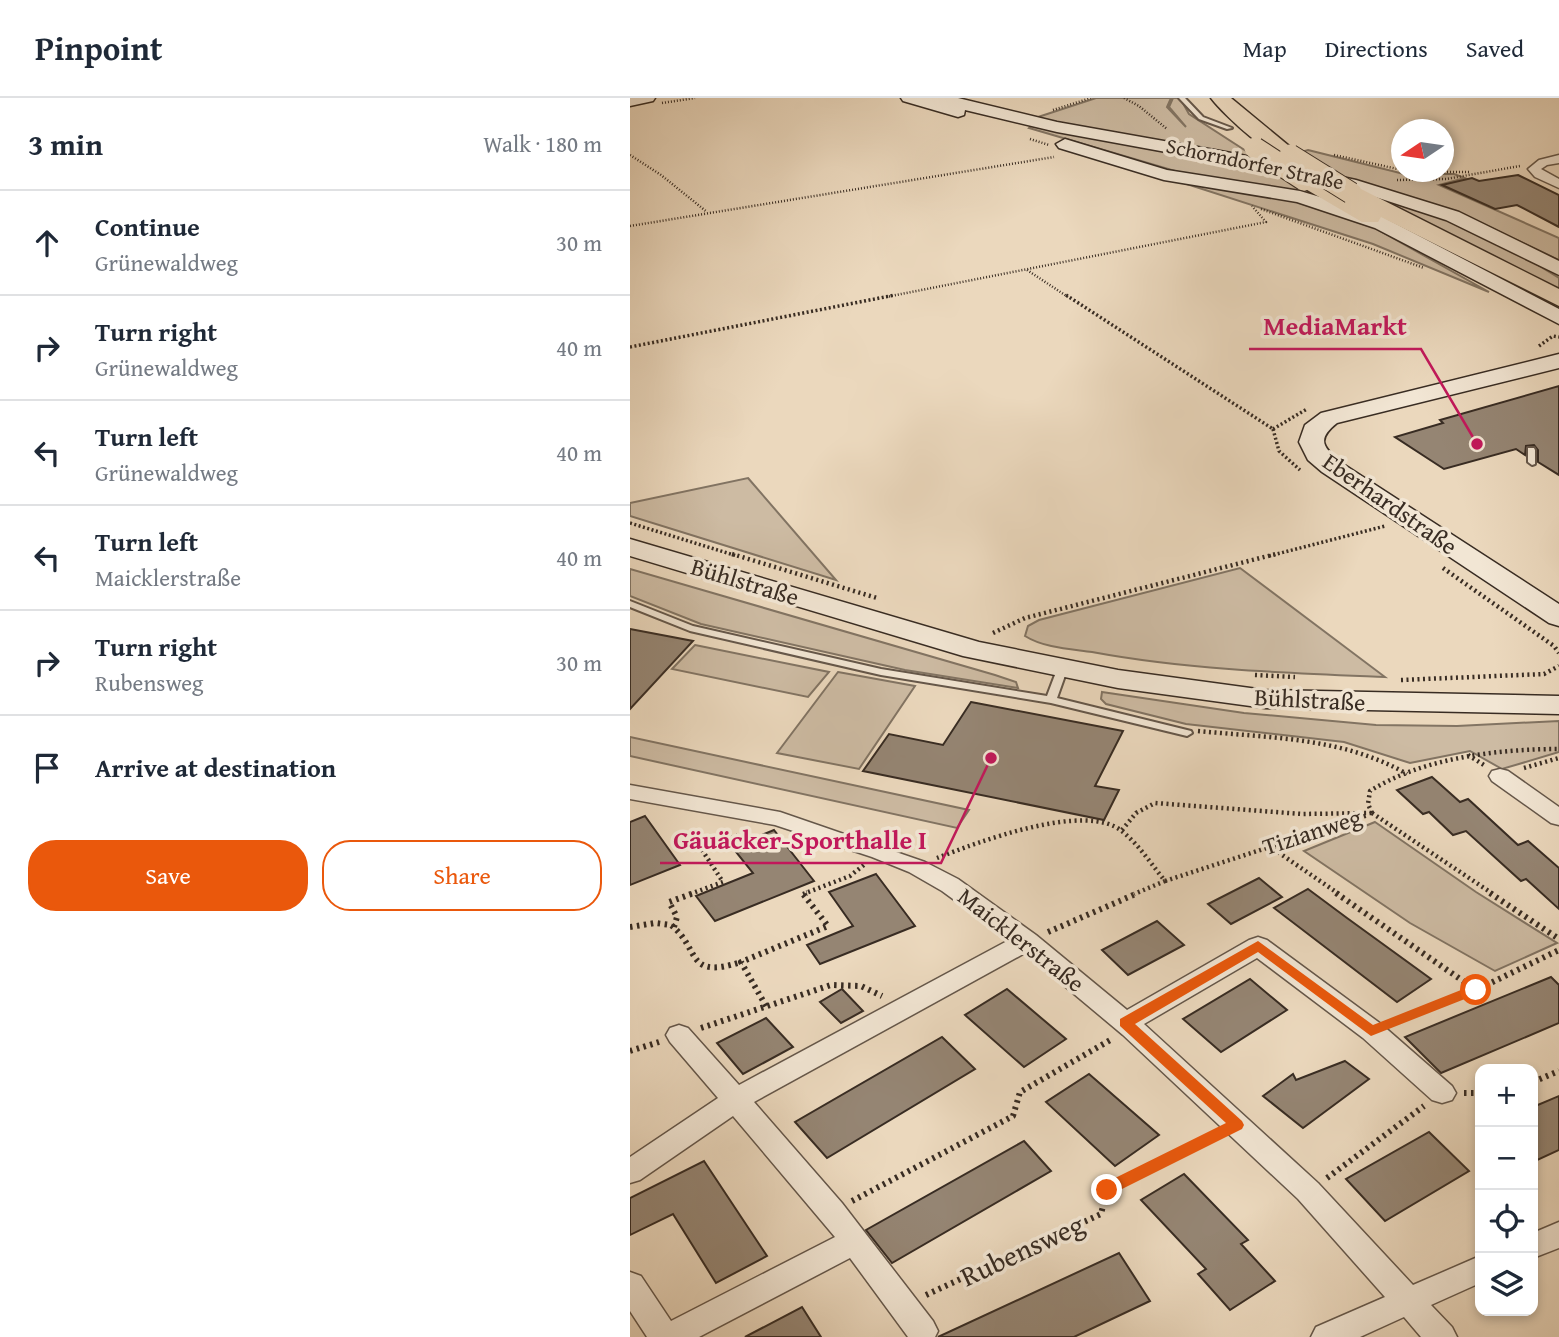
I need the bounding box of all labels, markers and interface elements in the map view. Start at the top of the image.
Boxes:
text: Pinpoint [35,24,162,72]
text: Map [1243,31,1287,66]
text: Directions [1325,31,1428,66]
text: Saved [1466,31,1524,66]
north arrow [1391,119,1454,182]
text: 3 min [28,122,103,166]
text: Walk · 180 m [483,127,602,160]
street label: Schorndorfer Straße [1163,130,1347,198]
text: Continue [95,207,200,246]
icon: ahead [28,224,66,262]
text: 30 m [556,226,602,259]
text: Grünewaldweg [95,246,238,279]
callout: MediaMarkt [1249,302,1421,349]
text: MediaMarkt [1263,306,1407,345]
text: Turn right [95,312,217,351]
icon: right [28,329,66,367]
text: 40 m [556,331,602,364]
text: Grünewaldweg [95,351,238,384]
text: Turn left [95,417,198,456]
icon: left [28,434,66,472]
text: 40 m [556,436,602,469]
street label: Eberhardstraße [1316,444,1465,563]
text: Grünewaldweg [95,456,238,489]
text: Turn left [95,522,198,561]
icon: left [28,539,66,577]
text: 40 m [556,541,602,574]
street label: Bühlstraße [687,549,803,615]
text: Maicklerstraße [95,561,241,594]
text: Turn right [95,627,217,666]
icon: right [28,644,66,682]
text: 30 m [556,646,602,679]
text: Rubensweg [95,666,204,699]
street label: Bühlstraße [1254,679,1366,720]
text: Arrive at destination [95,748,336,787]
icon: arrive [28,749,66,787]
street label: Tizianweg [1258,799,1366,864]
callout: Gäuäcker-Sporthalle I [660,816,941,863]
text: Gäuäcker-Sporthalle I [673,820,927,859]
button: Save [28,840,308,911]
button: Share [322,840,602,911]
street label: Maicklerstraße [950,879,1092,1000]
route start [1460,974,1491,1005]
map controls [1475,1064,1538,1316]
button: + [1475,1064,1538,1127]
button: − [1475,1127,1538,1190]
route end [1091,1174,1122,1205]
button: locate [1475,1190,1538,1253]
street label: Rubensweg [953,1203,1090,1296]
button: layers [1475,1253,1538,1316]

